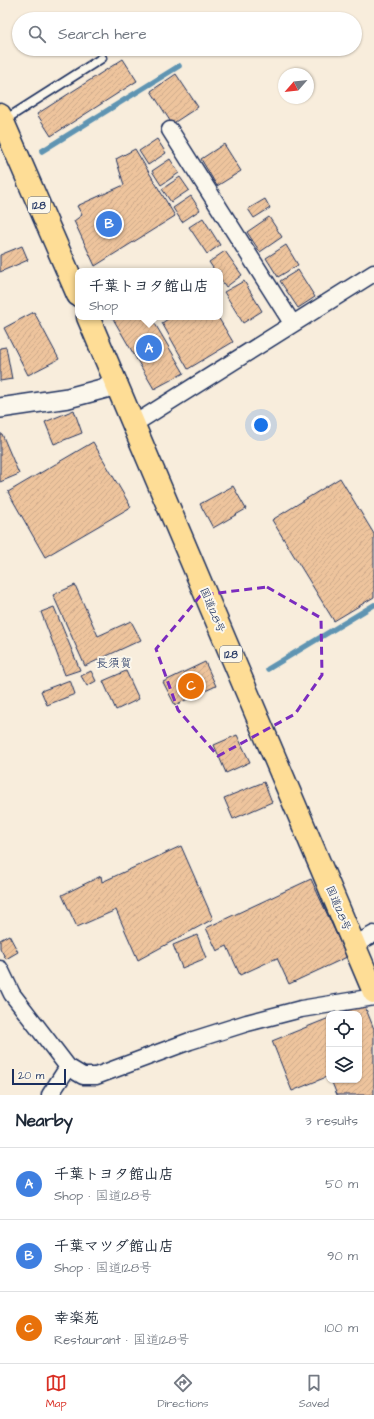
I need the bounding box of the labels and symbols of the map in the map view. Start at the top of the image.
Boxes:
north arrow [278,68,314,104]
road number: 128 [28,197,50,213]
pin: B [96,209,122,239]
pin: A [136,333,162,363]
your location [251,415,271,435]
street label: 国道128号 [196,585,229,635]
road number: 128 [220,646,242,662]
district label: 長須賀 [96,655,132,672]
pin: C [178,671,204,701]
street label: 国道128号 [322,883,355,933]
scale bar [12,1067,66,1086]

